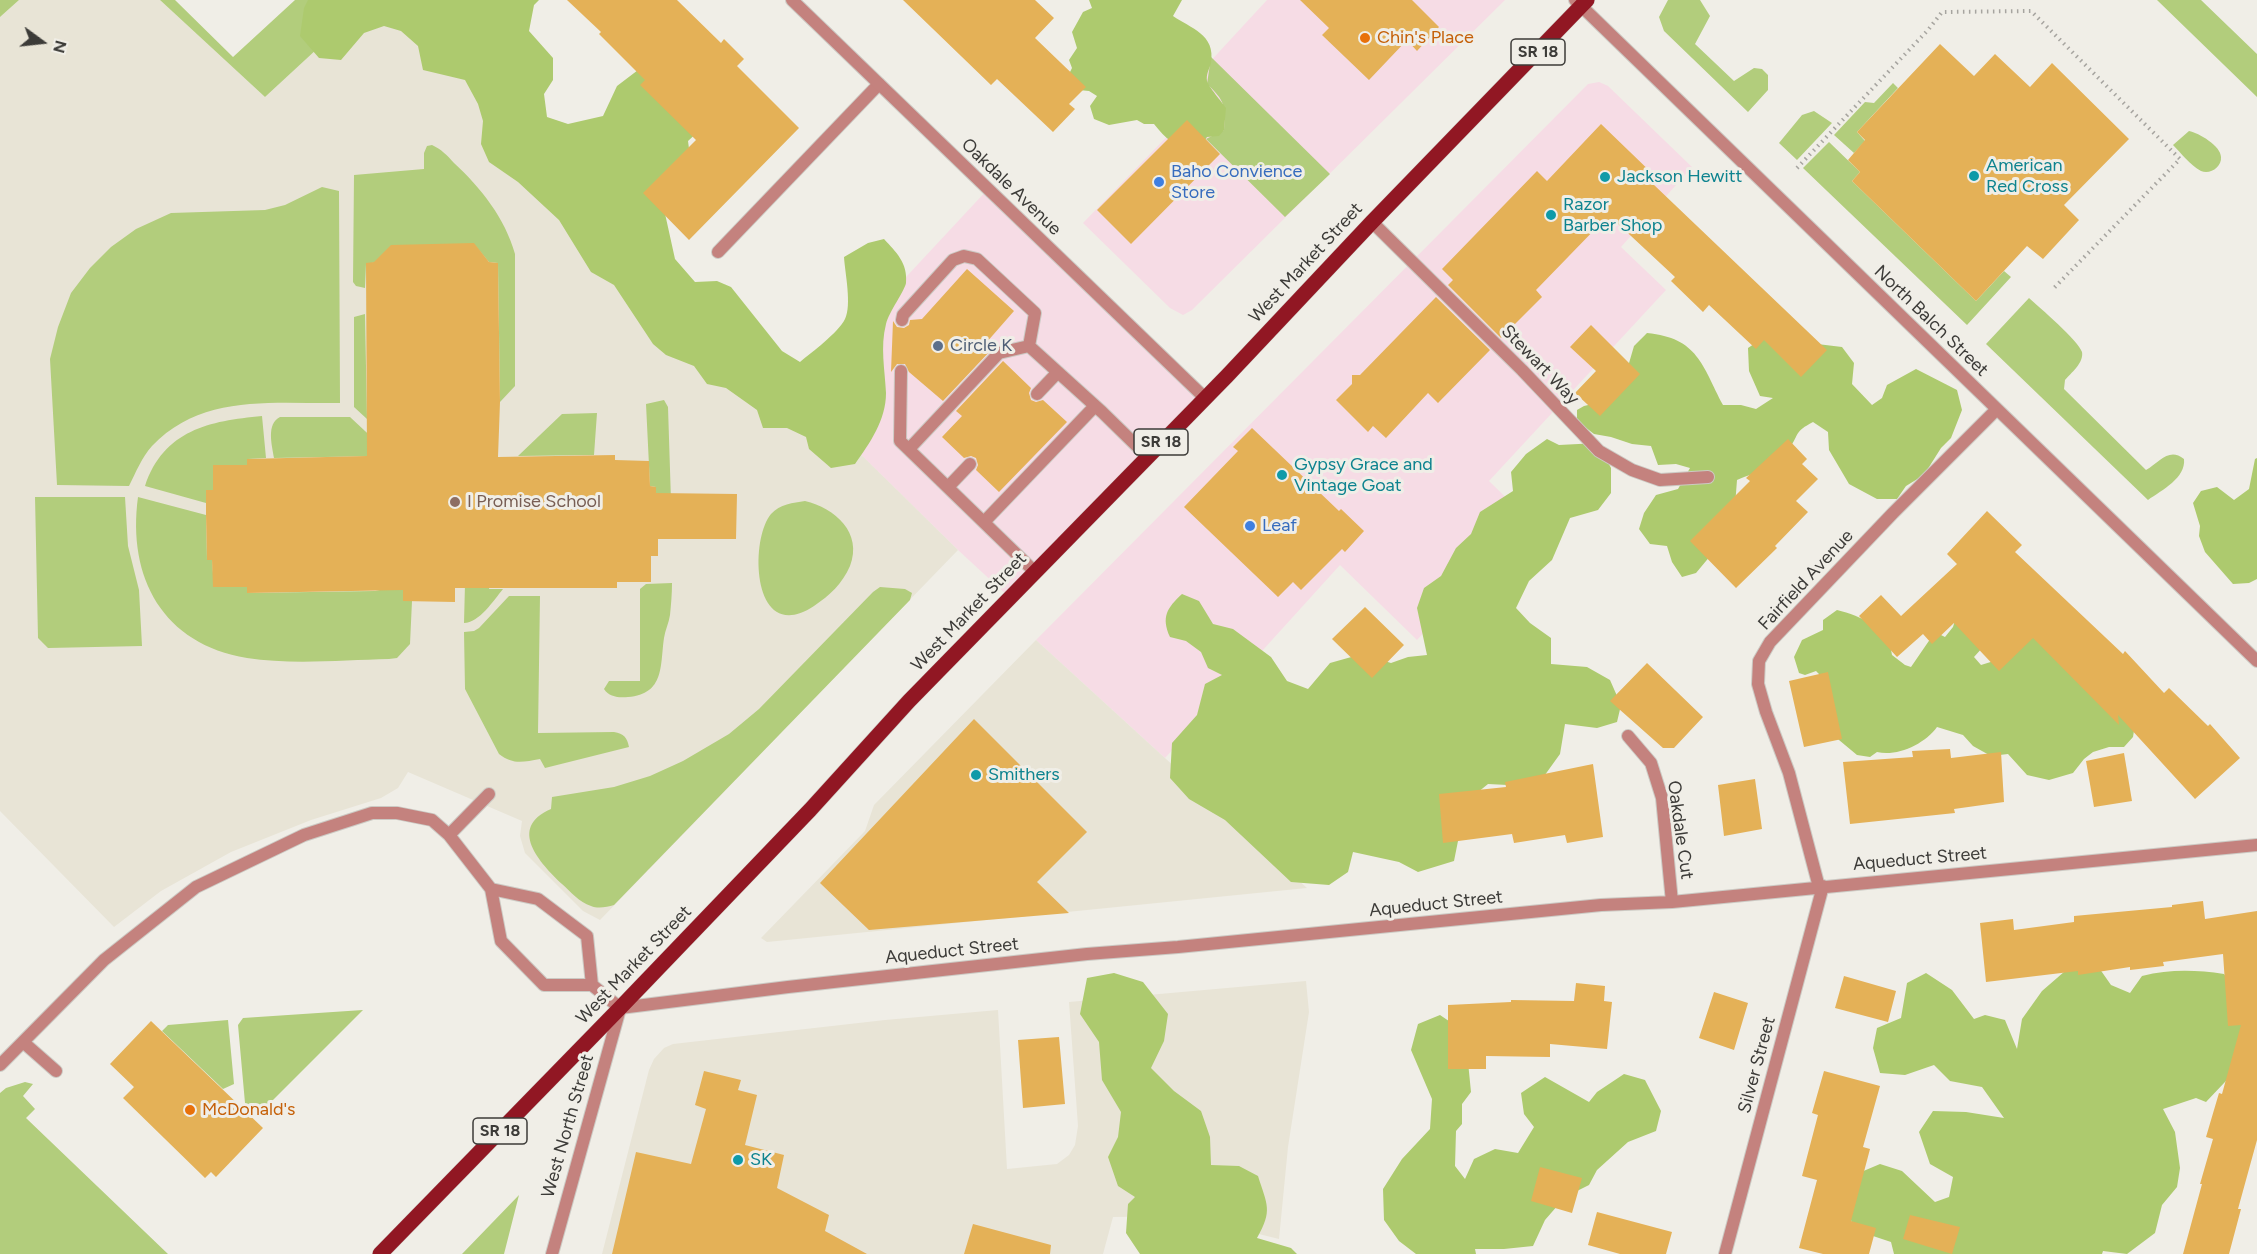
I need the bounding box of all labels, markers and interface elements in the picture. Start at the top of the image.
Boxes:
north arrow [12,12,72,72]
place label: Chin's Place [1377,27,1474,49]
marker: Chin's Place [1358,31,1372,45]
text: N [49,38,71,55]
road number: SR 18 [1511,39,1565,65]
street label: Oakdale Avenue [957,134,1065,240]
place label: American Red Cross [1986,155,2068,198]
place label: Baho Convience Store [1171,161,1302,204]
place label: Jackson Hewitt [1617,166,1742,188]
marker: American Red Cross [1967,169,1981,183]
marker: Jackson Hewitt [1598,170,1612,184]
marker: Baho Convience Store [1152,175,1166,189]
place label: Razor Barber Shop [1563,194,1662,236]
street label: West Market Street [1245,198,1367,328]
marker: Razor Barber Shop [1544,208,1558,222]
street label: North Balch Street [1869,261,1993,381]
street label: Stewart Way [1496,320,1584,410]
place label: Circle K [950,335,1012,357]
marker: Circle K [931,339,945,353]
road number: SR 18 [1134,429,1188,455]
place label: Gypsy Grace and Vintage Goat [1294,454,1433,496]
marker: Gypsy Grace and Vintage Goat [1275,468,1289,482]
place label: I Promise School [467,491,601,513]
marker: I Promise School [448,495,462,509]
place label: Leaf [1262,515,1297,537]
marker: Leaf [1243,519,1257,533]
street label: Fairfield Avenue [1754,525,1858,635]
street label: West Market Street [907,548,1031,676]
place label: Smithers [988,764,1060,786]
marker: Smithers [969,768,983,782]
street label: Oakdale Cut [1662,779,1698,881]
street label: Aqueduct Street [1852,842,1988,876]
street label: Aqueduct Street [1368,886,1504,922]
street label: West Market Street [572,901,696,1029]
street label: Aqueduct Street [884,933,1020,969]
street label: Silver Street [1734,1014,1780,1116]
street label: West North Street [537,1052,599,1200]
place label: McDonald's [202,1099,296,1121]
marker: McDonald's [183,1103,197,1117]
road number: SR 18 [473,1118,527,1144]
place label: SK [750,1149,772,1171]
marker: SK [731,1153,745,1167]

